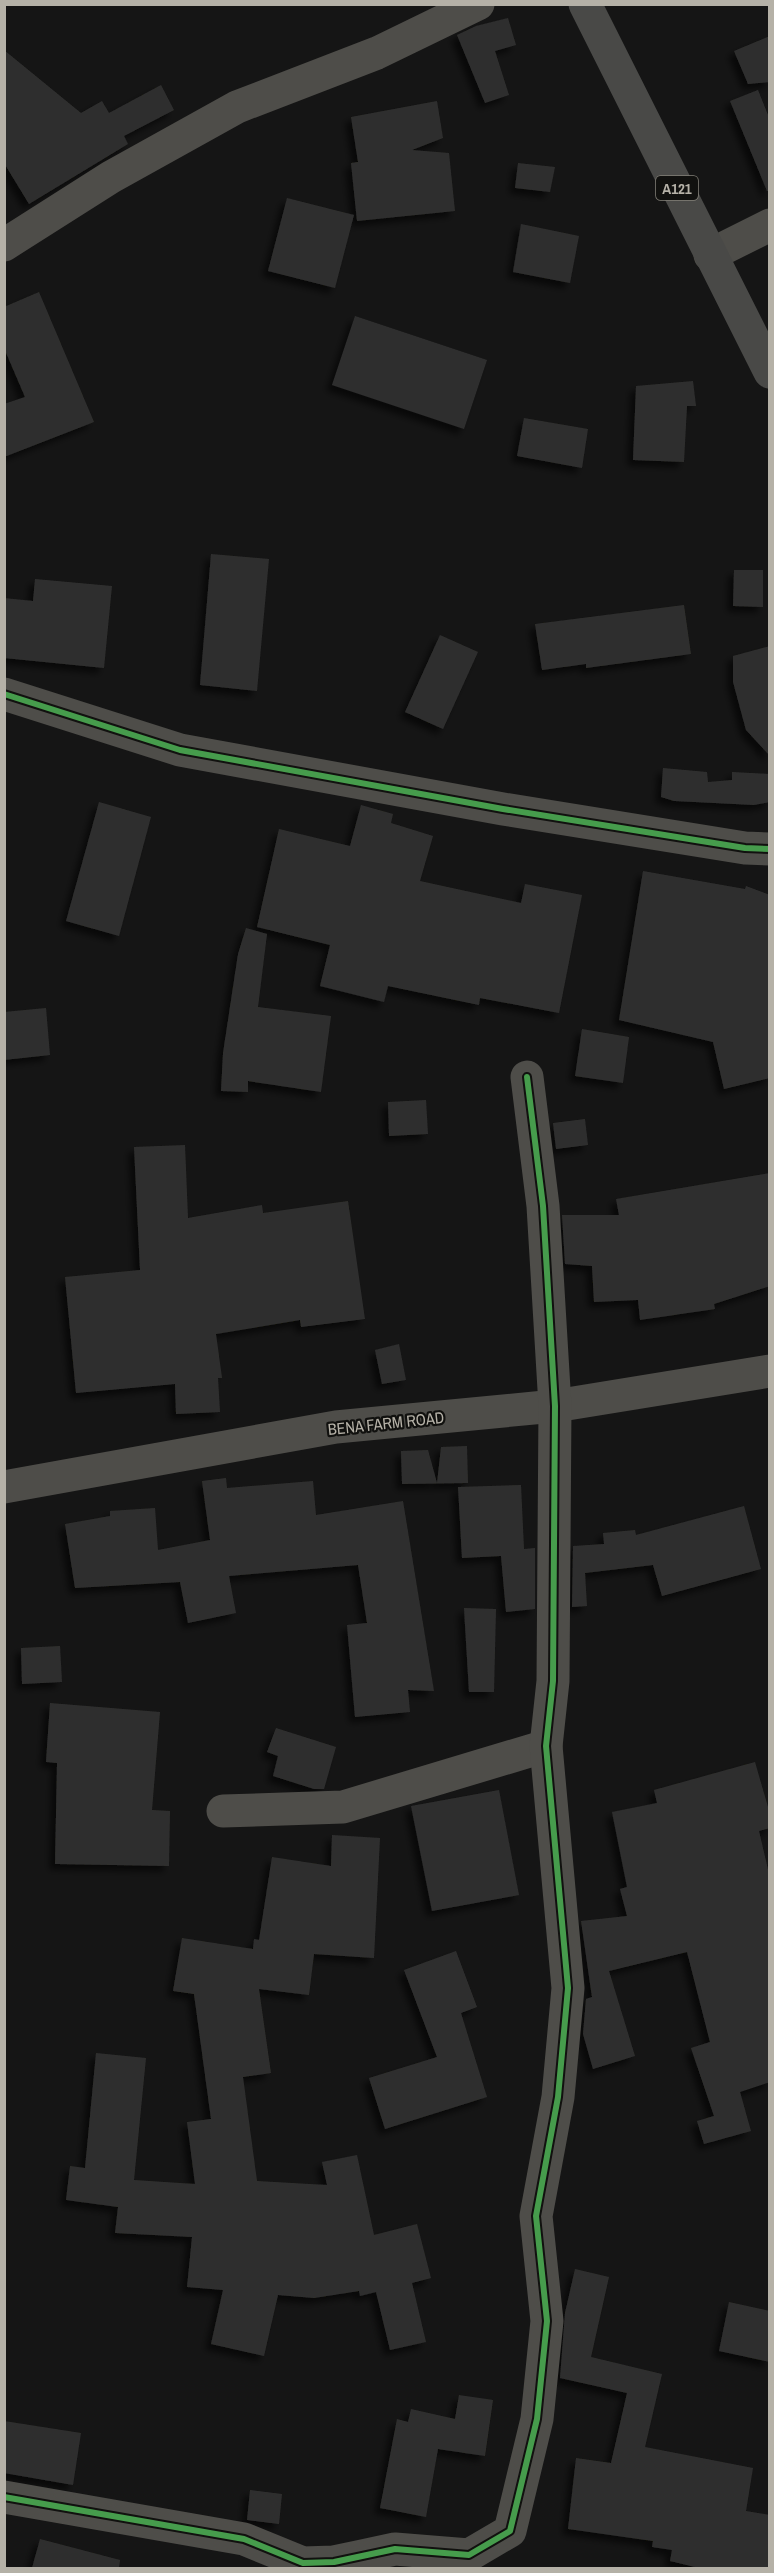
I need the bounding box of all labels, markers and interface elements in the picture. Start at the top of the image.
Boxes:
road number: A121 [656,176,698,200]
street label: BENA FARM ROAD [327,1406,445,1440]

